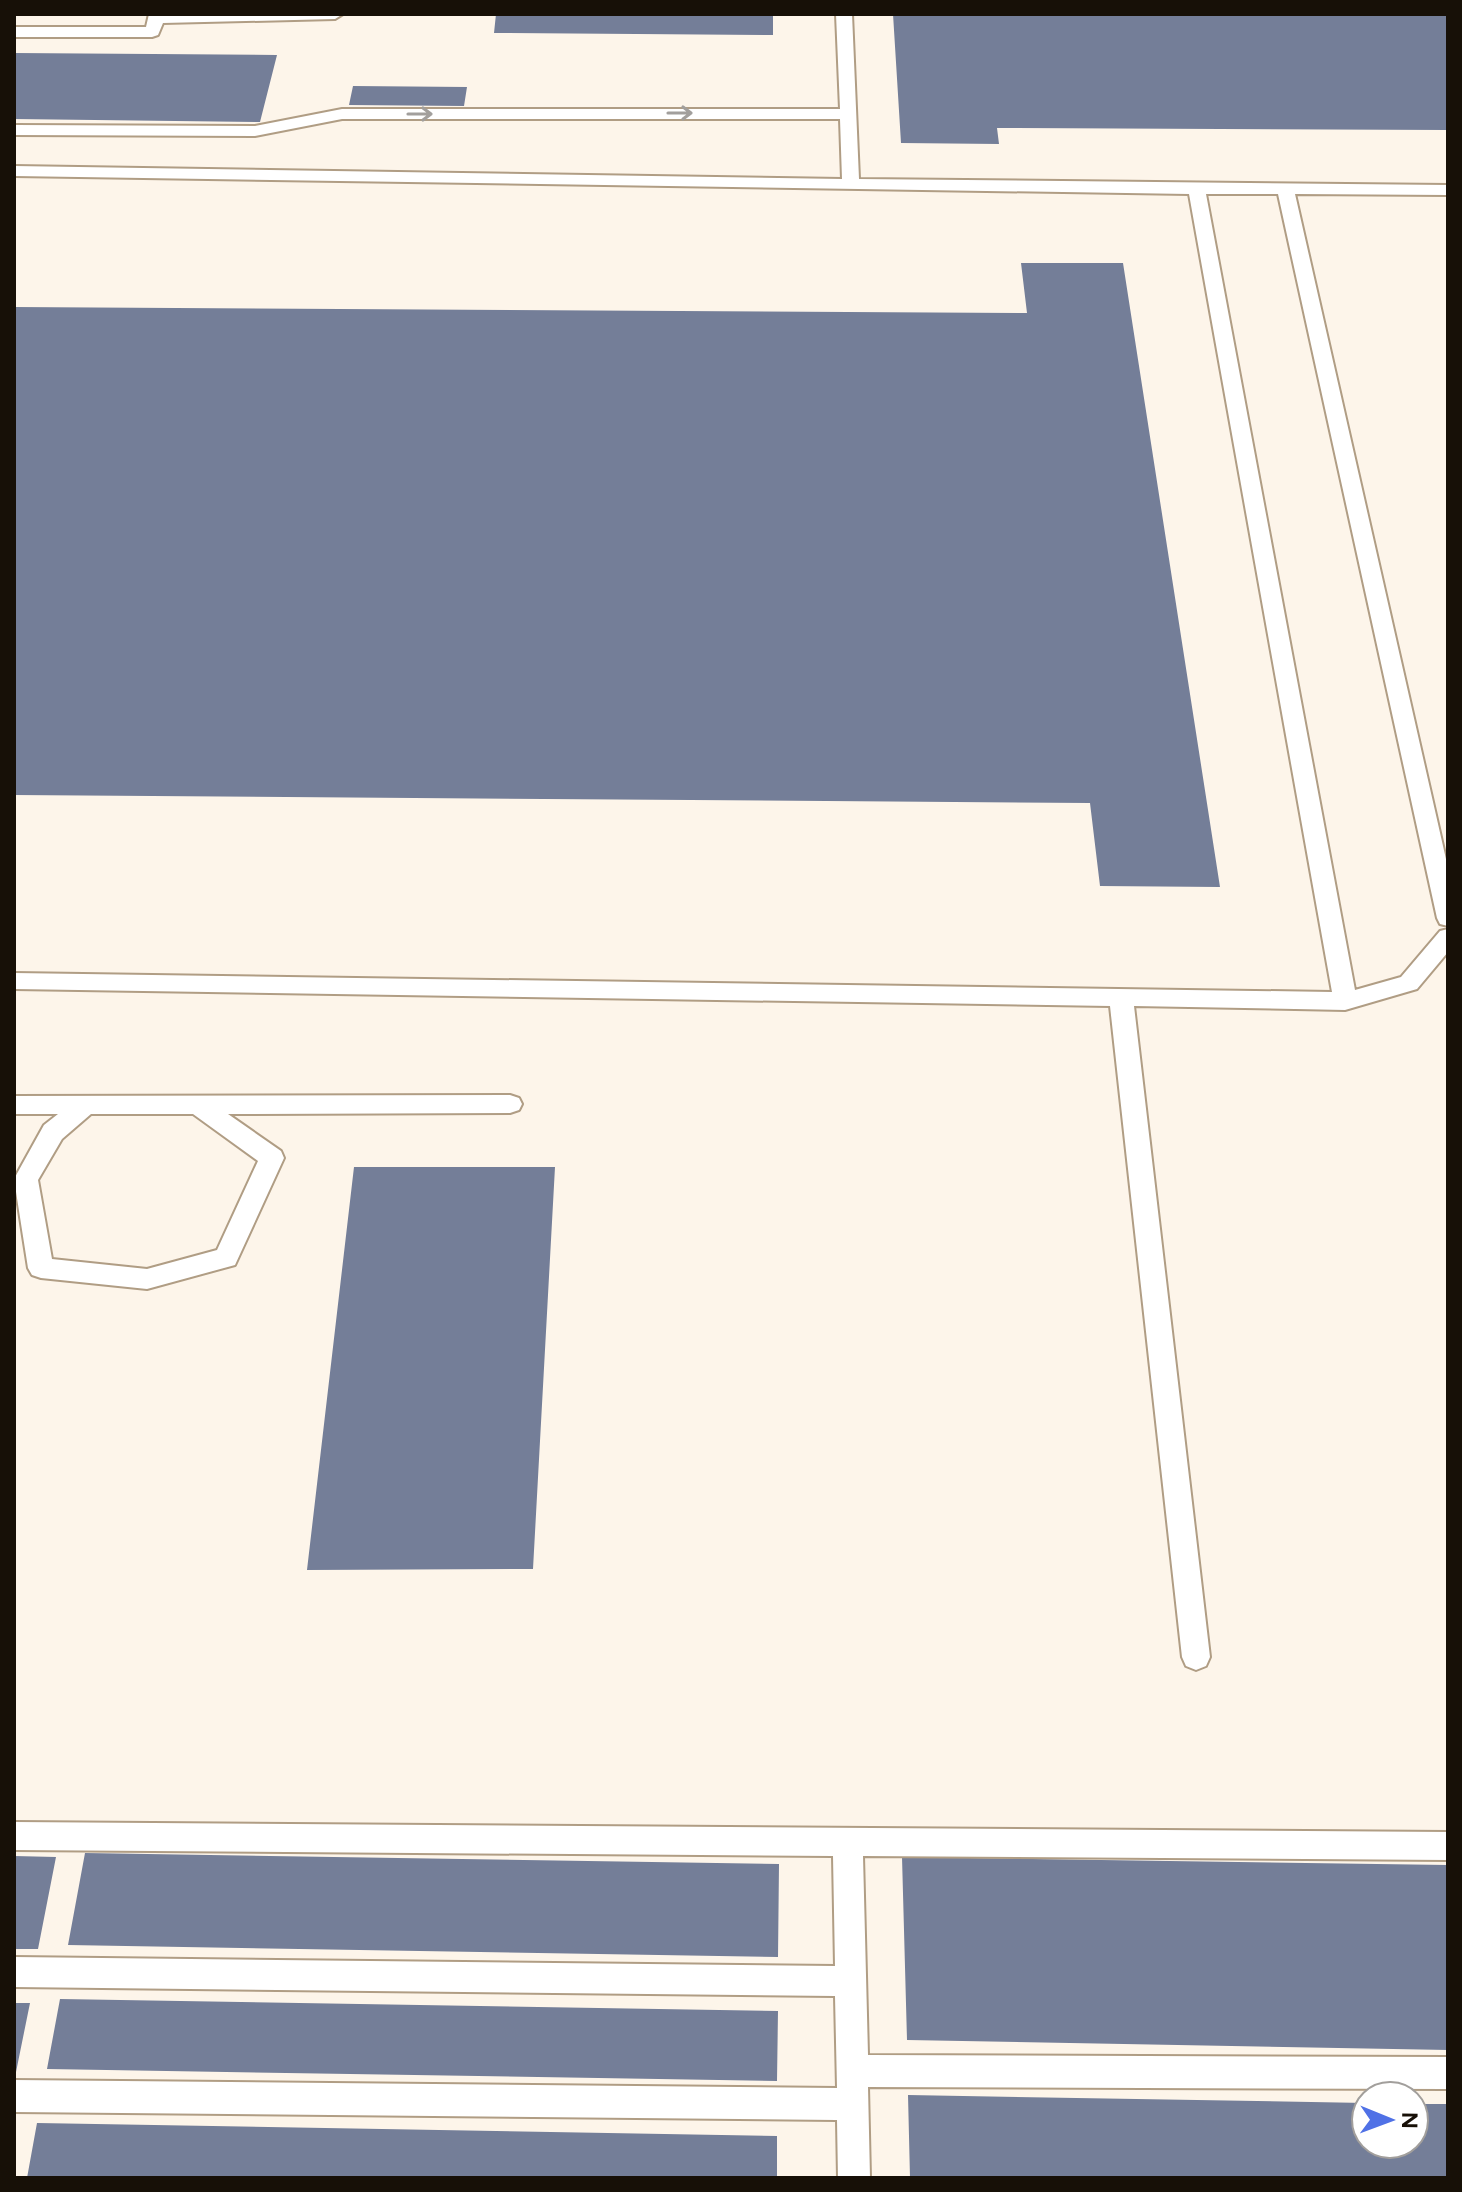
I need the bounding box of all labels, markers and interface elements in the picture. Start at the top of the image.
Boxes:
one-way arrow [406,106,433,122]
one-way arrow [666,106,693,121]
north arrow [1350,2080,1430,2160]
text: N [1396,2112,1423,2129]

